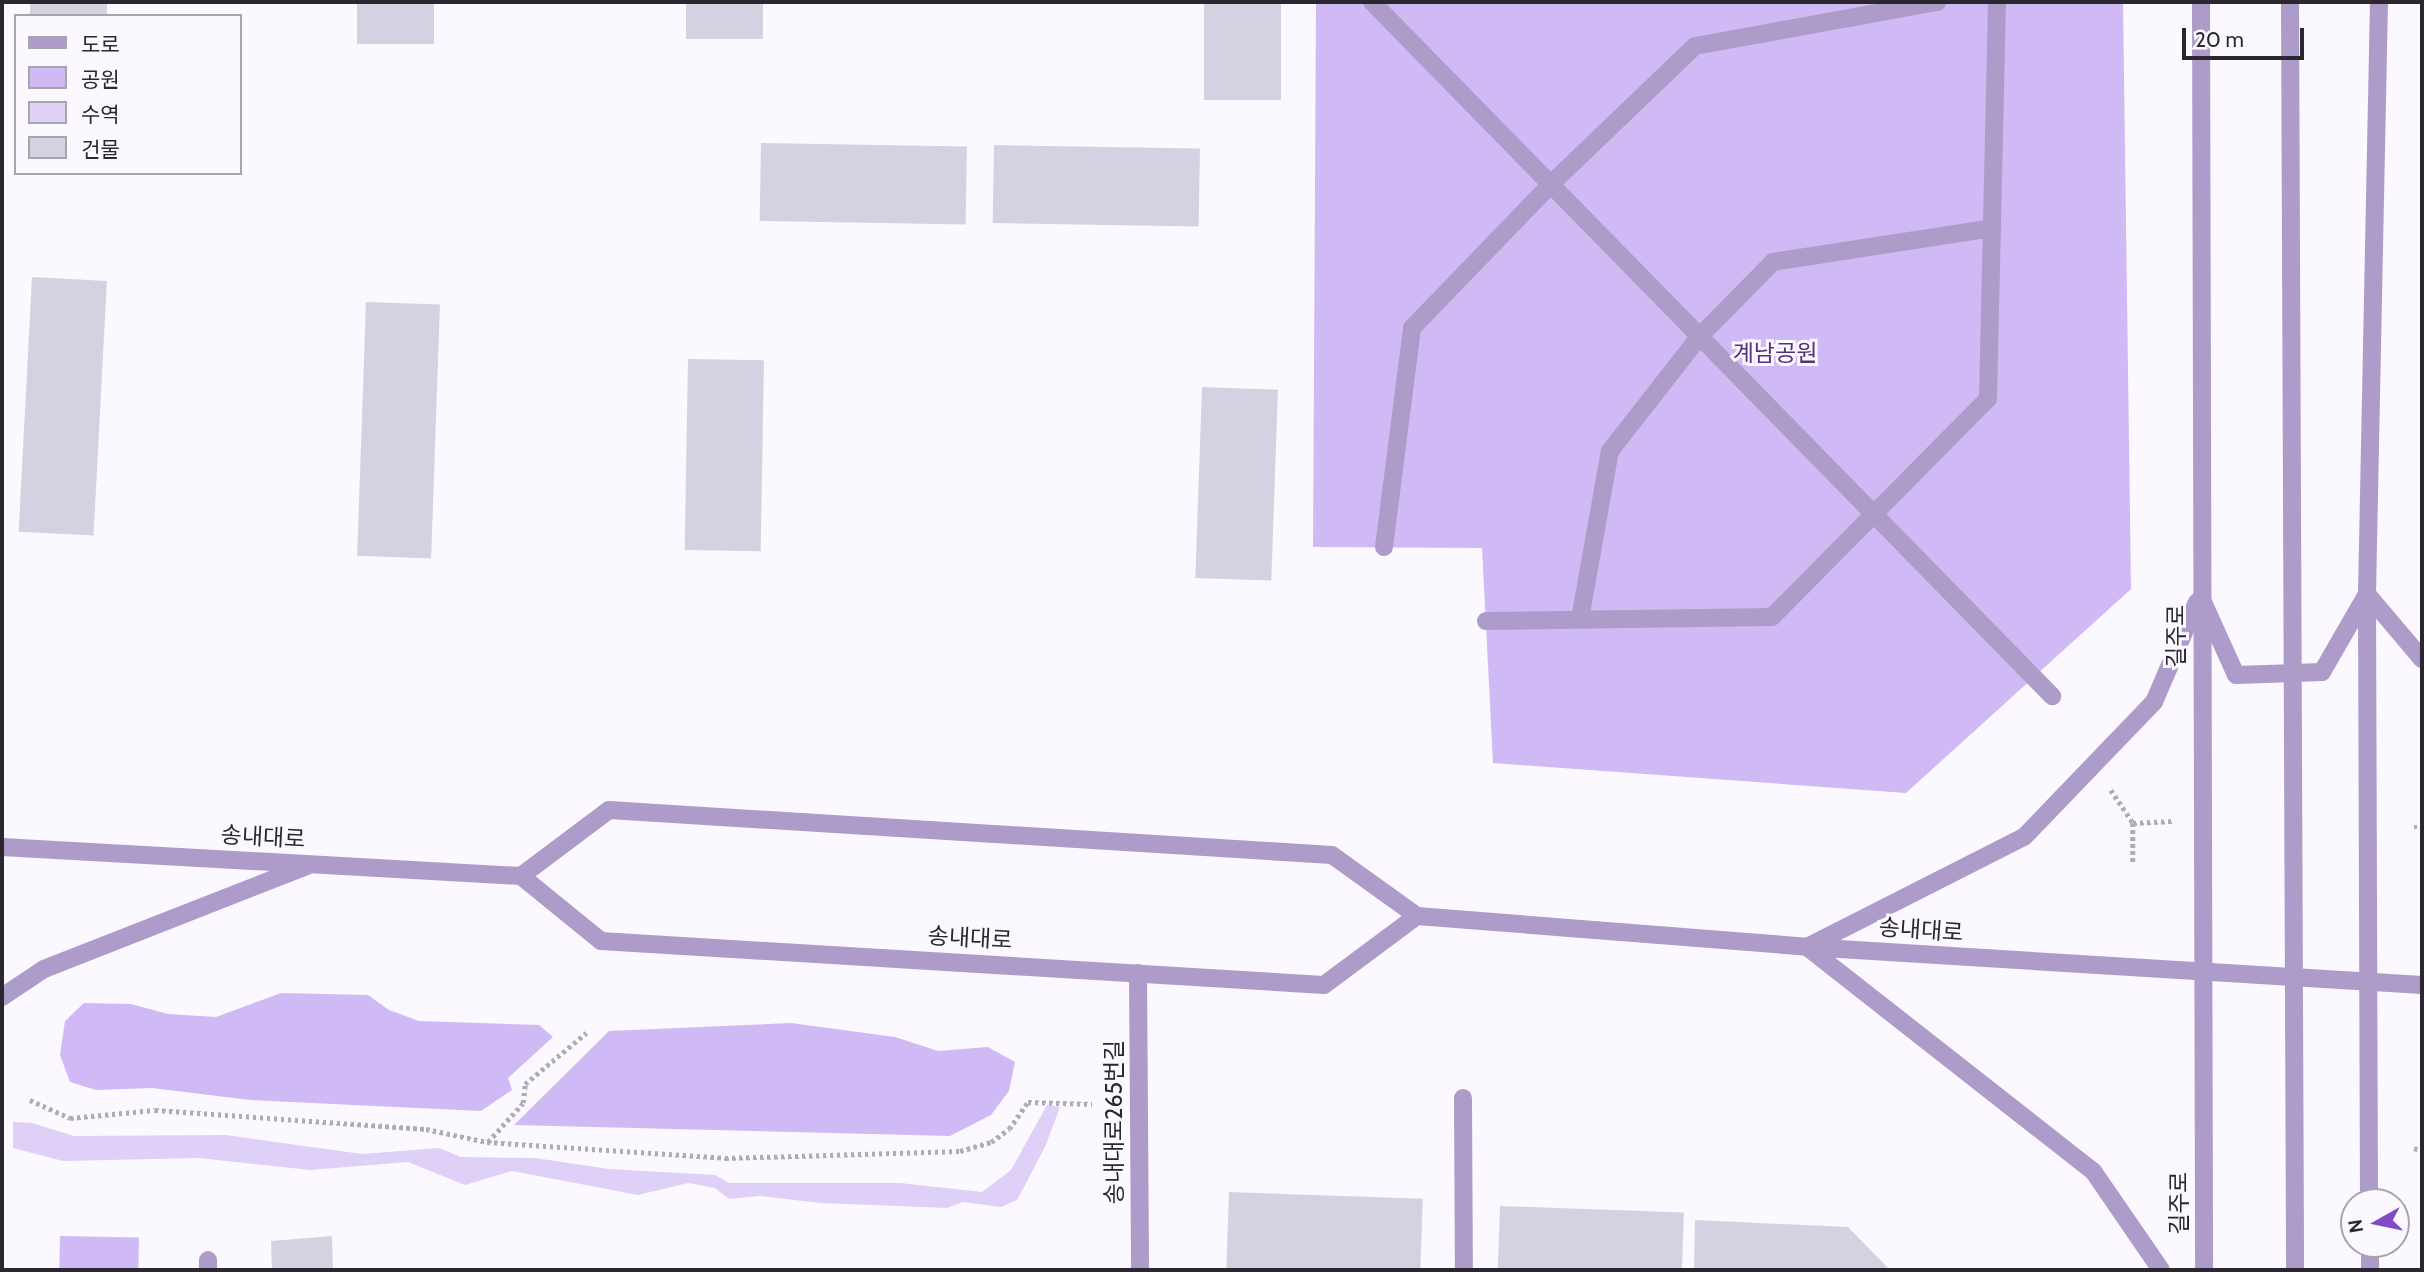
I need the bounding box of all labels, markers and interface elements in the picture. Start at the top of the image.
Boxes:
legend [14,14,242,175]
scale bar [2186,14,2308,58]
text: 20 m [2195,27,2244,52]
text: 도로 [81,32,120,57]
text: 공원 [81,67,120,92]
text: 수역 [81,102,120,127]
text: 건물 [81,137,120,162]
park label: 계남공원 [1733,339,1817,367]
street label: 길주로 [2162,604,2190,668]
street label: 송내대로 [220,821,306,853]
street label: 송내대로 [1878,913,1964,947]
street label: 송내대로 [927,922,1013,954]
street label: 송내대로265번길 [1100,1040,1128,1204]
street label: 길주로 [2165,1171,2193,1235]
north arrow [2340,1188,2410,1258]
text: N [2343,1218,2368,1234]

